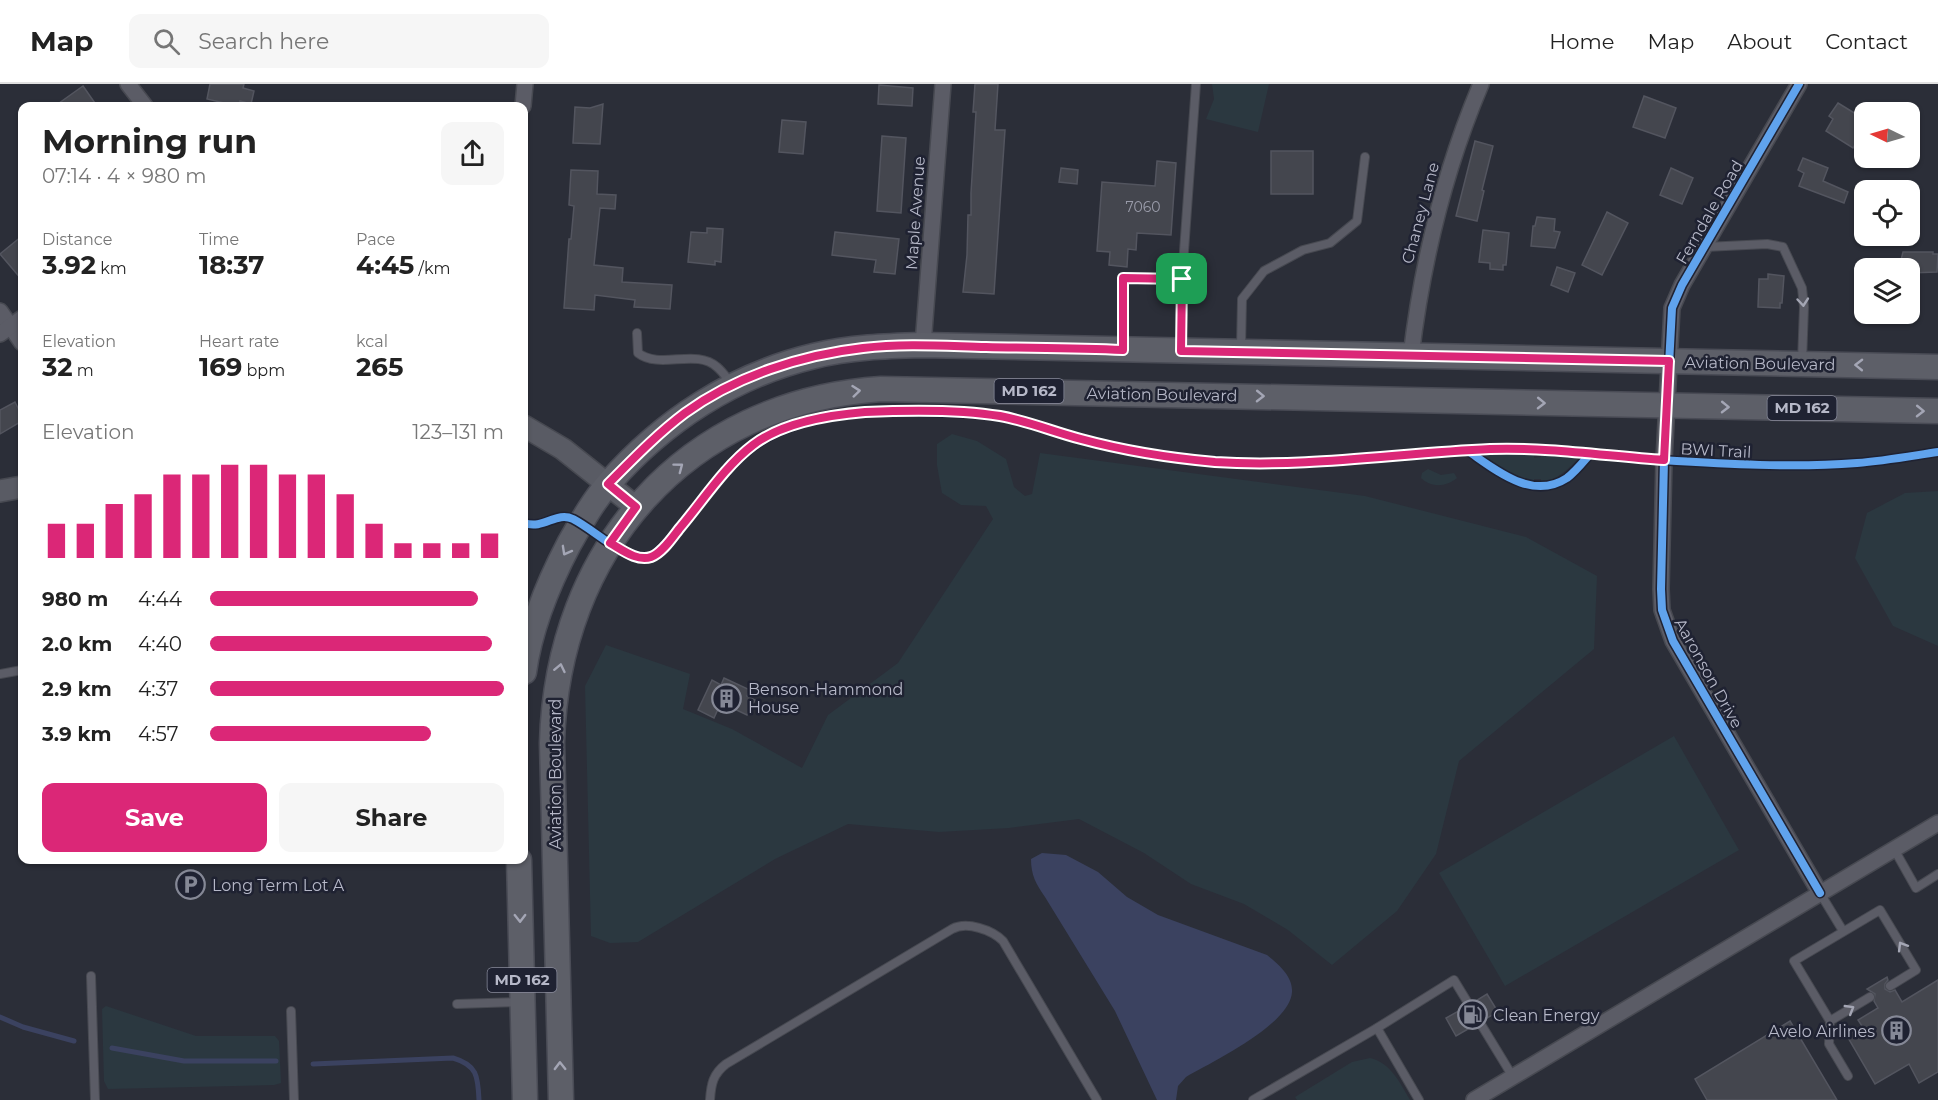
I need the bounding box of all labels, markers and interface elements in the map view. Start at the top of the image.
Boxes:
search box [129,14,549,68]
text: Map [30,24,93,58]
icon: search [150,25,183,58]
text: Search here [198,28,329,55]
text: Home [1549,29,1614,54]
text: Map [1647,29,1694,54]
text: About [1727,29,1792,54]
text: Contact [1825,29,1908,54]
north arrow [1854,102,1920,168]
map controls [1854,102,1920,324]
text: Morning run [42,121,257,161]
button: share [441,122,504,185]
street label: Maple Avenue [902,155,929,271]
street label: Ferndale Road [1672,157,1747,268]
street label: Chaney Lane [1398,160,1443,266]
text: 07:14 · 4 × 980 m [42,164,207,188]
button: locate [1854,180,1920,246]
house number: 7060 [1125,198,1161,216]
text: Distance [42,230,112,249]
text: Time [199,230,239,249]
text: Pace [356,230,395,249]
text: 3.92 [42,249,96,281]
text: 18:37 [199,249,264,281]
text: 4:45 [356,249,414,281]
pin [1156,253,1207,304]
button: layers [1854,258,1920,324]
text: km [96,259,127,278]
text: /km [414,259,450,278]
icon: arrive [1165,262,1198,295]
one-way arrow [1796,297,1809,306]
text: Elevation [42,332,116,351]
text: Heart rate [199,332,279,351]
text: kcal [356,332,388,351]
text: 32 [42,351,73,383]
text: 169 [199,351,242,383]
text: 265 [356,351,403,383]
street label: Aviation Boulevard [1684,353,1836,374]
one-way arrow [1854,359,1863,371]
text: m [73,361,94,380]
text: bpm [242,361,285,380]
road number: MD 162 [994,379,1064,403]
street label: Aviation Boulevard [1086,384,1238,405]
one-way arrow [851,386,860,398]
one-way arrow [1256,390,1265,403]
one-way arrow [1536,396,1545,409]
road number: MD 162 [1768,396,1836,420]
one-way arrow [1721,401,1730,413]
one-way arrow [1916,405,1925,417]
text: Elevation [42,420,134,444]
text: 123–131 m [412,420,504,444]
street label: BWI Trail [1680,439,1752,462]
one-way arrow [672,464,683,475]
one-way arrow [562,545,573,555]
text: 980 m [42,587,108,611]
text: 4:44 [138,587,182,611]
street label: Aaronson Drive [1671,615,1747,732]
text: 2.0 km [42,632,112,656]
text: 4:40 [138,632,182,656]
one-way arrow [553,663,566,673]
text: 2.9 km [42,677,112,701]
text: 4:37 [138,677,178,701]
place label: Benson-Hammond House [748,680,903,717]
building icon: Benson-Hammond House [711,682,743,714]
street label: Aviation Boulevard [546,699,565,849]
text: 3.9 km [42,722,112,746]
text: 4:57 [138,722,178,746]
button: Save [42,783,267,852]
button: Share [279,783,504,852]
parking icon: Long Term Lot A [175,869,207,901]
place label: Long Term Lot A [212,876,345,895]
one-way arrow [514,913,527,922]
one-way arrow [1897,942,1909,952]
road number: MD 162 [488,968,556,992]
fuel station icon: Clean Energy [1456,999,1488,1031]
one-way arrow [1844,1005,1854,1016]
place label: Clean Energy [1493,1006,1600,1025]
building icon: Avelo Airlines [1880,1015,1912,1047]
place label: Avelo Airlines [1768,1022,1875,1041]
one-way arrow [554,1062,566,1071]

